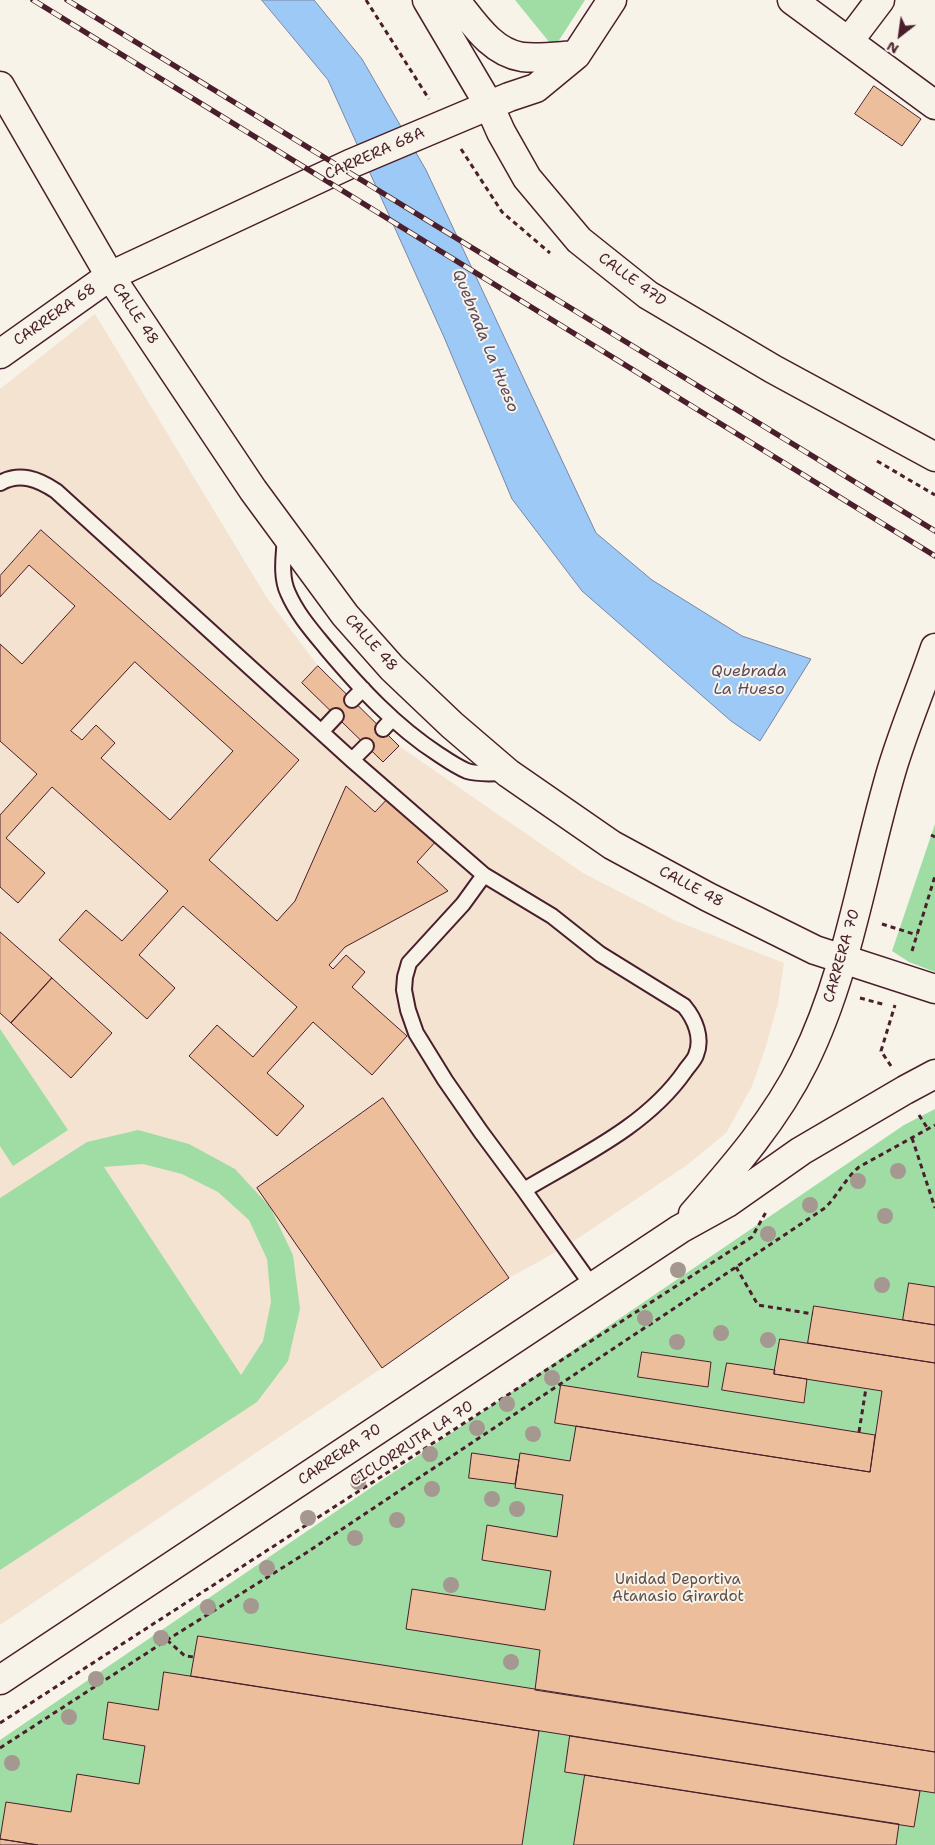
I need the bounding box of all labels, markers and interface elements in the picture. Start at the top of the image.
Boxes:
north arrow [875,10,925,60]
text: N [883,37,902,59]
street label: CARRERA 68A [322,124,428,184]
street label: CALLE 47D [595,249,669,311]
water label: Quebrada La Hueso [448,267,522,415]
street label: CARRERA 68 [10,280,100,350]
street label: CALLE 48 [108,280,162,348]
street label: CALLE 48 [341,611,401,675]
water label: Quebrada La Hueso [711,662,787,700]
street label: CALLE 48 [656,863,726,911]
street label: CARRERA 70 [820,907,864,1005]
street label: CICLORRUTA LA 70 [347,1397,477,1491]
street label: CARRERA 70 [295,1421,385,1489]
park label: Unidad Deportiva Atanasio Girardot [612,1571,744,1606]

